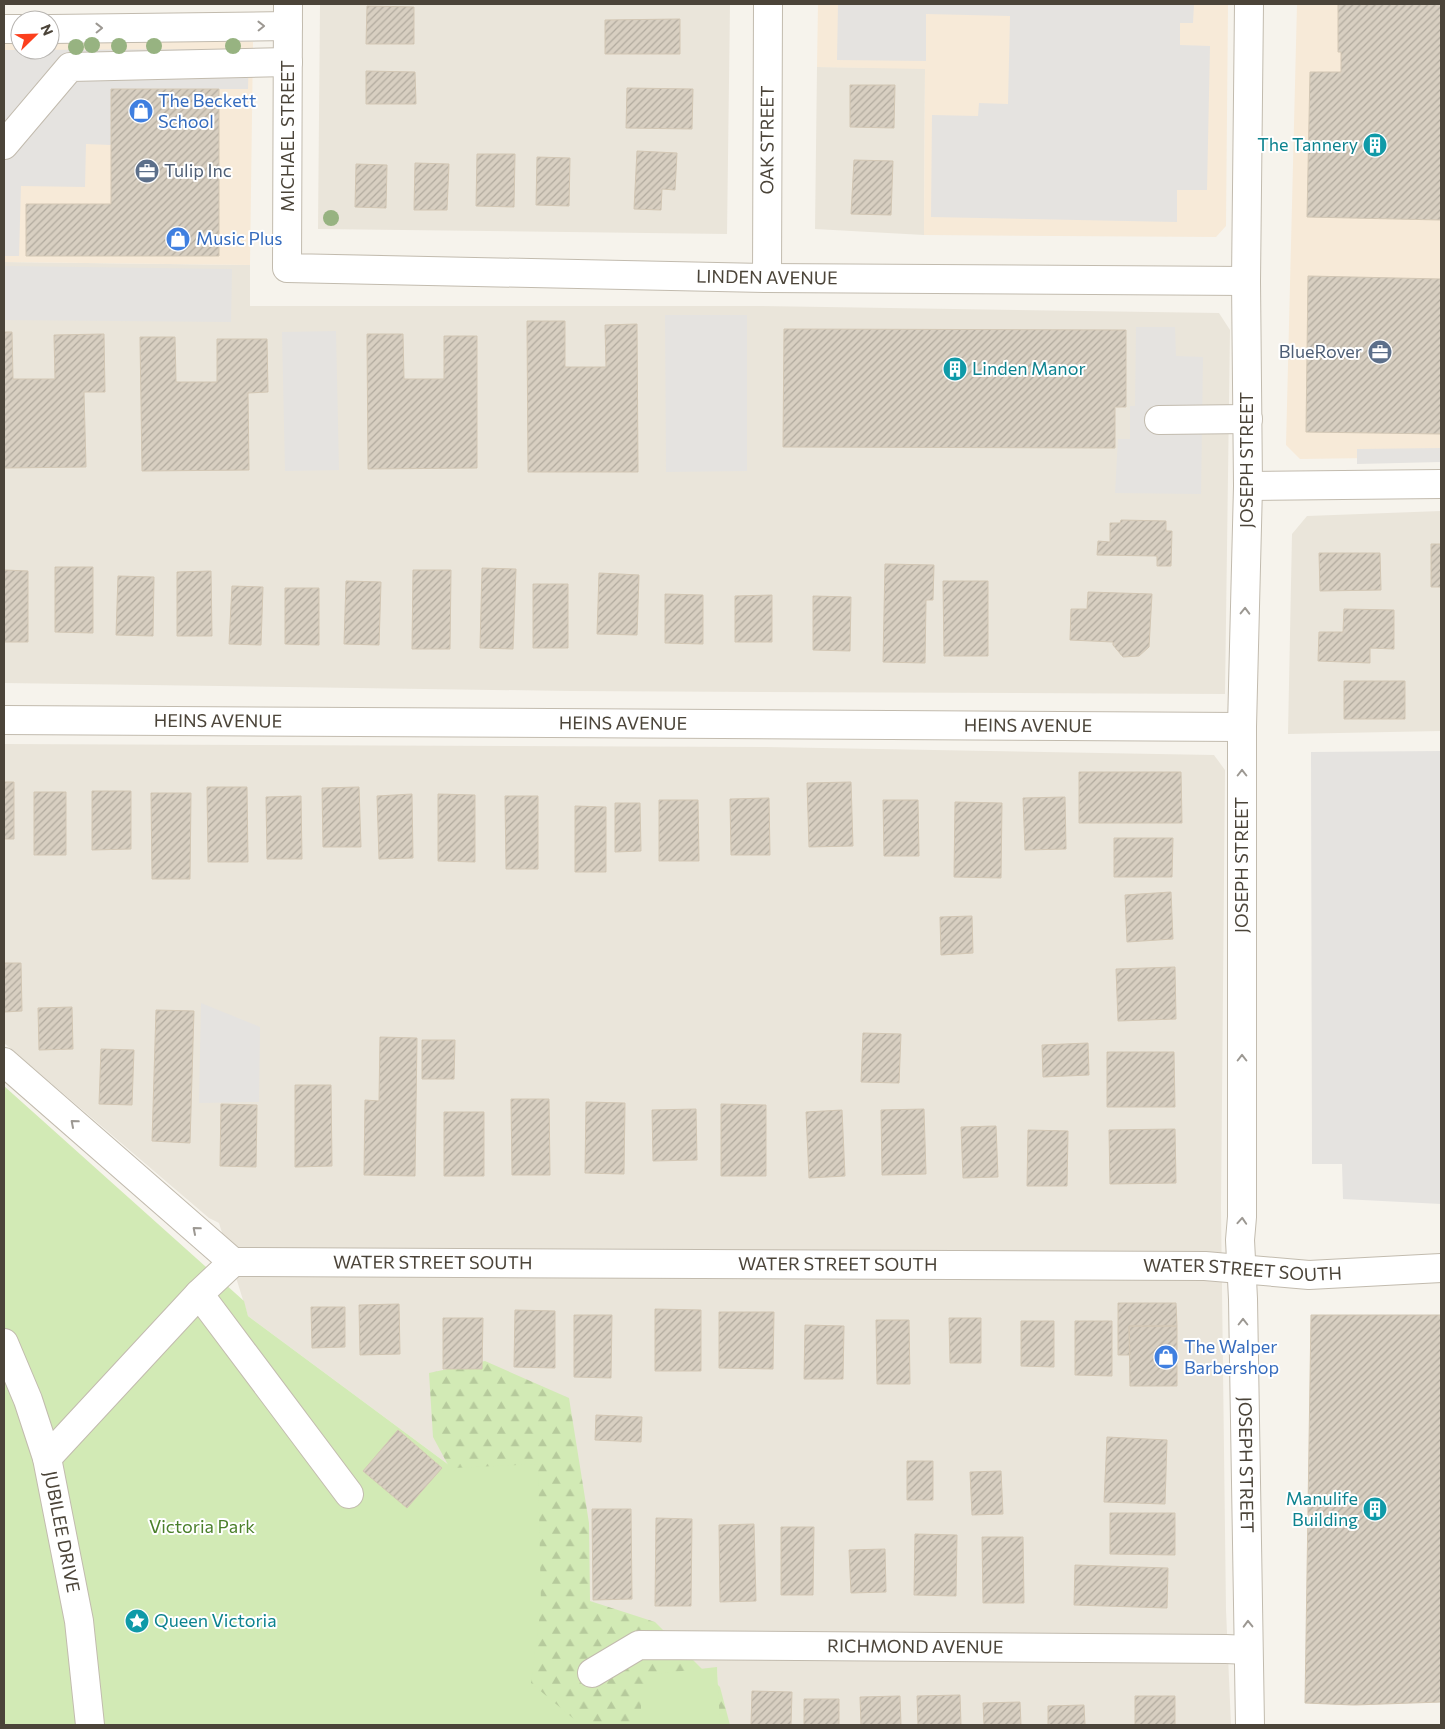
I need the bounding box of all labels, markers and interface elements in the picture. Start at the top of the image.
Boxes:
north arrow [10,10,60,60]
one-way arrow [258,21,265,31]
text: N [38,22,57,38]
one-way arrow [95,23,103,33]
street label: MICHAEL STREET [276,60,298,212]
street label: OAK STREET [755,85,778,195]
place label: The Beckett School [158,89,256,132]
shop icon: The Beckett School [128,98,154,124]
building icon: The Tannery [1362,132,1388,158]
place label: The Tannery [1257,133,1358,155]
office icon: Tulip Inc [134,158,160,184]
place label: Tulip Inc [164,159,232,181]
shop icon: Music Plus [165,226,191,252]
place label: Music Plus [196,227,283,249]
street label: LINDEN AVENUE [696,265,838,288]
office icon: BlueRover [1367,339,1393,365]
place label: BlueRover [1279,340,1362,362]
building icon: Linden Manor [942,356,968,382]
place label: Linden Manor [972,357,1086,379]
street label: JOSEPH STREET [1235,392,1257,528]
one-way arrow [1240,606,1250,614]
street label: HEINS AVENUE [154,709,282,732]
street label: HEINS AVENUE [559,711,687,734]
street label: HEINS AVENUE [964,713,1092,736]
one-way arrow [1237,769,1247,776]
street label: JOSEPH STREET [1230,797,1252,933]
one-way arrow [1237,1054,1247,1062]
one-way arrow [70,1120,79,1129]
one-way arrow [1236,1216,1247,1224]
one-way arrow [193,1228,202,1236]
street label: WATER STREET SOUTH [333,1250,532,1273]
street label: WATER STREET SOUTH [738,1252,937,1275]
street label: WATER STREET SOUTH [1143,1254,1343,1285]
one-way arrow [1237,1317,1248,1325]
place label: The Walper Barbershop [1184,1335,1279,1378]
shop icon: The Walper Barbershop [1153,1344,1179,1370]
street label: JOSEPH STREET [1235,1396,1259,1533]
street label: JUBILEE DRIVE [40,1469,85,1594]
place label: Manulife Building [1286,1487,1358,1530]
building icon: Manulife Building [1362,1496,1388,1522]
park label: Victoria Park [149,1515,255,1537]
place icon: Queen Victoria [124,1608,150,1634]
place label: Queen Victoria [154,1609,277,1631]
one-way arrow [1242,1620,1253,1628]
street label: RICHMOND AVENUE [827,1634,1004,1657]

